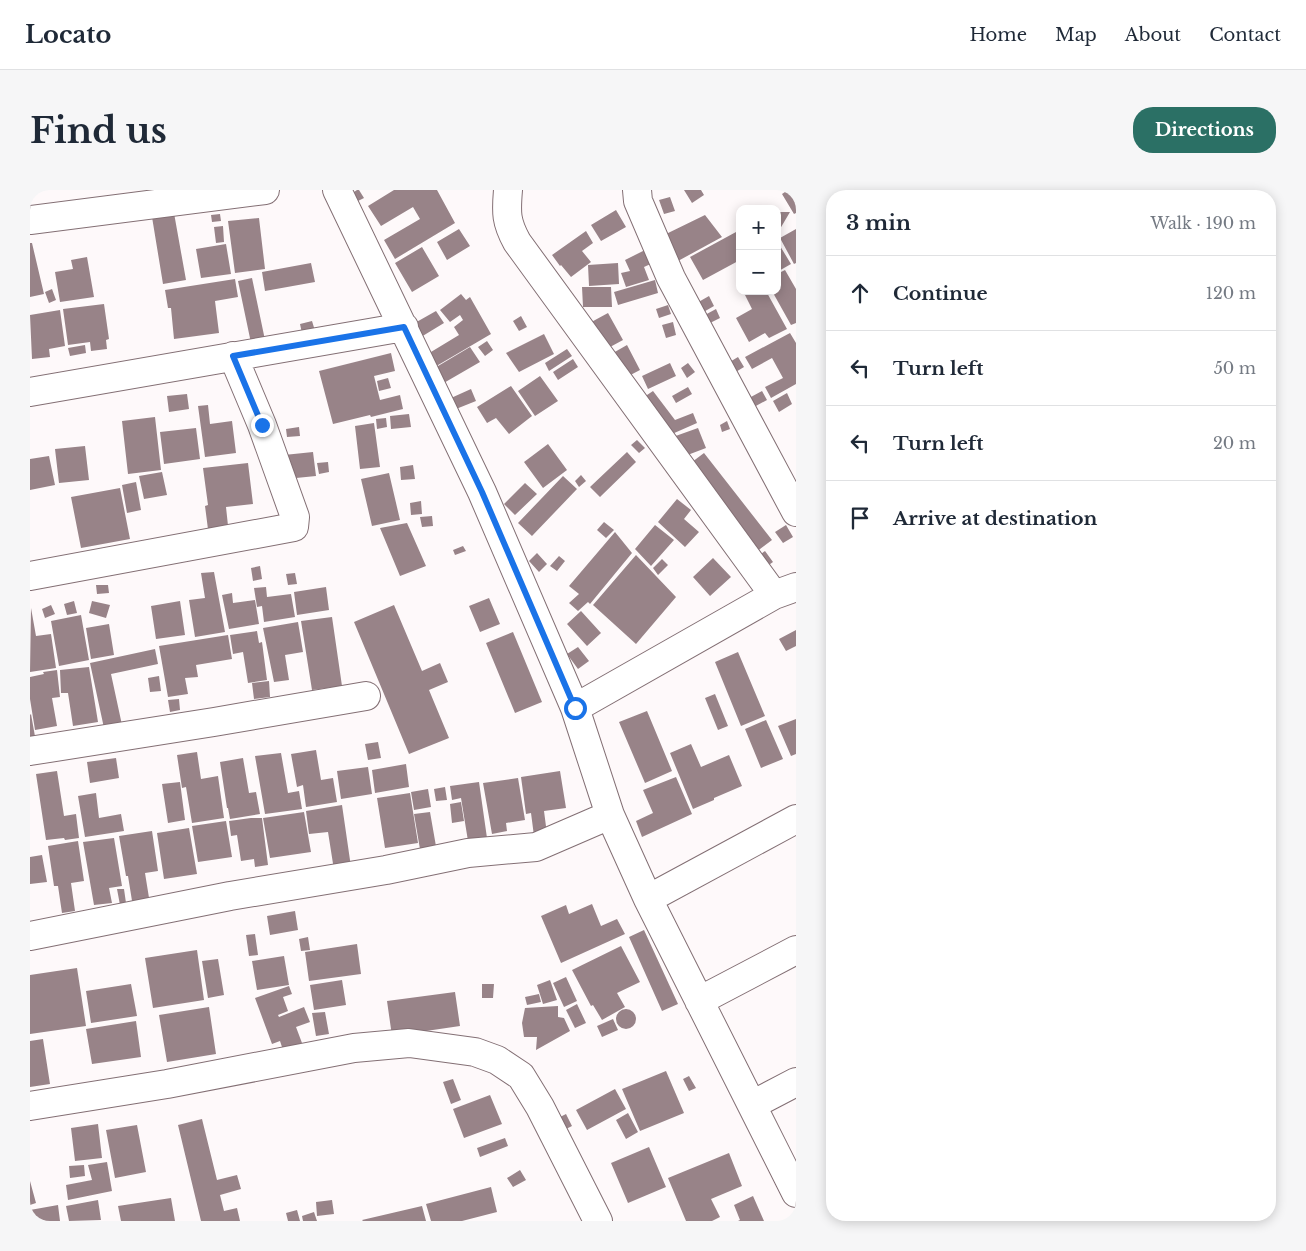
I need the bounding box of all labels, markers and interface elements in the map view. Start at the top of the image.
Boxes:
text: Locato [25,20,111,49]
text: Home [969,24,1027,46]
text: Map [1055,24,1097,46]
text: About [1125,24,1181,46]
text: Contact [1209,24,1281,46]
button: Directions [1133,107,1276,153]
text: Find us [30,109,167,152]
map controls [736,205,781,295]
button: + [736,205,781,250]
text: 3 min [846,210,911,236]
text: Walk · 190 m [1151,213,1256,233]
button: − [736,250,781,295]
icon: ahead [846,279,874,307]
text: Continue [893,282,988,305]
text: 120 m [1206,283,1256,303]
icon: left [846,354,874,382]
text: Turn left [893,357,984,380]
text: 50 m [1214,358,1256,378]
route end [251,414,274,437]
icon: left [846,429,874,457]
text: Turn left [893,432,984,455]
text: 20 m [1213,433,1256,453]
icon: arrive [846,504,874,532]
text: Arrive at destination [893,507,1097,530]
route start [564,697,587,720]

